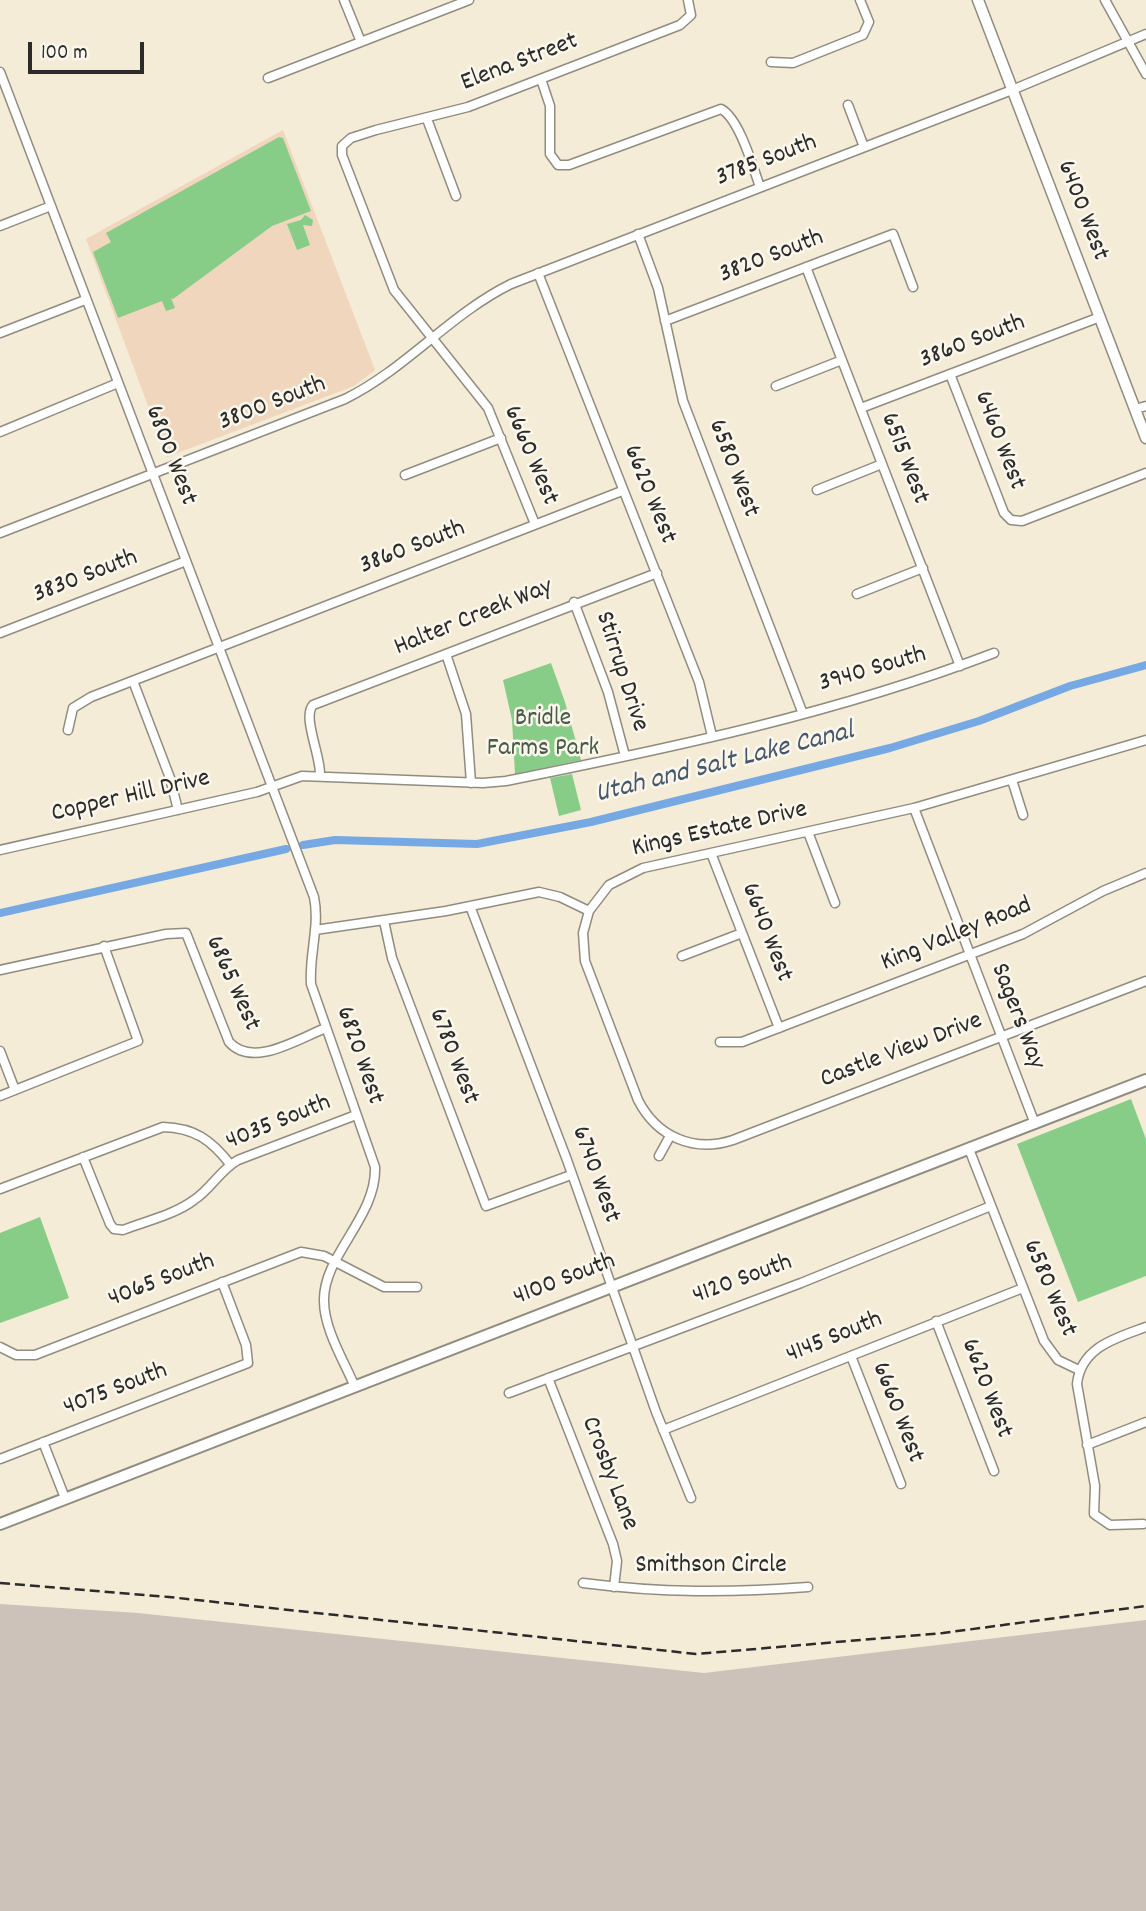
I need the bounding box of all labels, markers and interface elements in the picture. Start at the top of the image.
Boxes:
street label: Elena Street [457,27,583,101]
scale bar [32,28,147,72]
text: 100 m [41,39,88,69]
street label: 3785 South [712,129,822,195]
street label: 6400 West [1048,157,1114,265]
street label: 3820 South [715,224,829,292]
street label: 3860 South [916,309,1030,377]
street label: 3800 South [215,370,331,440]
street label: 6460 West [965,387,1031,495]
street label: 6660 West [494,401,564,511]
street label: 6800 West [136,402,202,510]
street label: 6515 West [871,409,935,509]
street label: 6580 West [699,416,765,522]
street label: 6620 West [614,441,682,549]
street label: 3860 South [356,515,470,583]
street label: 3830 South [29,544,143,612]
street label: Halter Creek Way [390,573,558,665]
street label: Stirrup Drive [586,608,654,736]
street label: 3940 South [816,641,930,701]
park label: Bridle Farms Park [487,704,599,766]
water label: Utah and Salt Lake Canal [592,717,858,813]
street label: Copper Hill Drive [49,765,213,831]
street label: Kings Estate Drive [629,796,811,866]
street label: 6640 West [732,879,798,987]
street label: King Valley Road [877,892,1037,980]
street label: 6865 West [196,932,266,1036]
street label: Sagers Way [982,960,1050,1074]
street label: 6820 West [327,1003,389,1109]
street label: 6780 West [419,1005,485,1109]
street label: Castle View Drive [817,1007,987,1097]
street label: 4035 South [222,1089,336,1159]
street label: 6740 West [562,1122,626,1228]
street label: 6580 West [1014,1236,1082,1342]
street label: 4065 South [104,1247,220,1317]
street label: 4100 South [510,1247,620,1315]
street label: 4120 South [689,1249,797,1313]
street label: 4145 South [782,1306,888,1372]
street label: 6620 West [952,1335,1018,1443]
street label: 4075 South [60,1357,172,1425]
street label: 6660 West [863,1358,929,1468]
street label: Crosby Lane [572,1413,644,1535]
street label: Smithson Circle [635,1551,787,1583]

